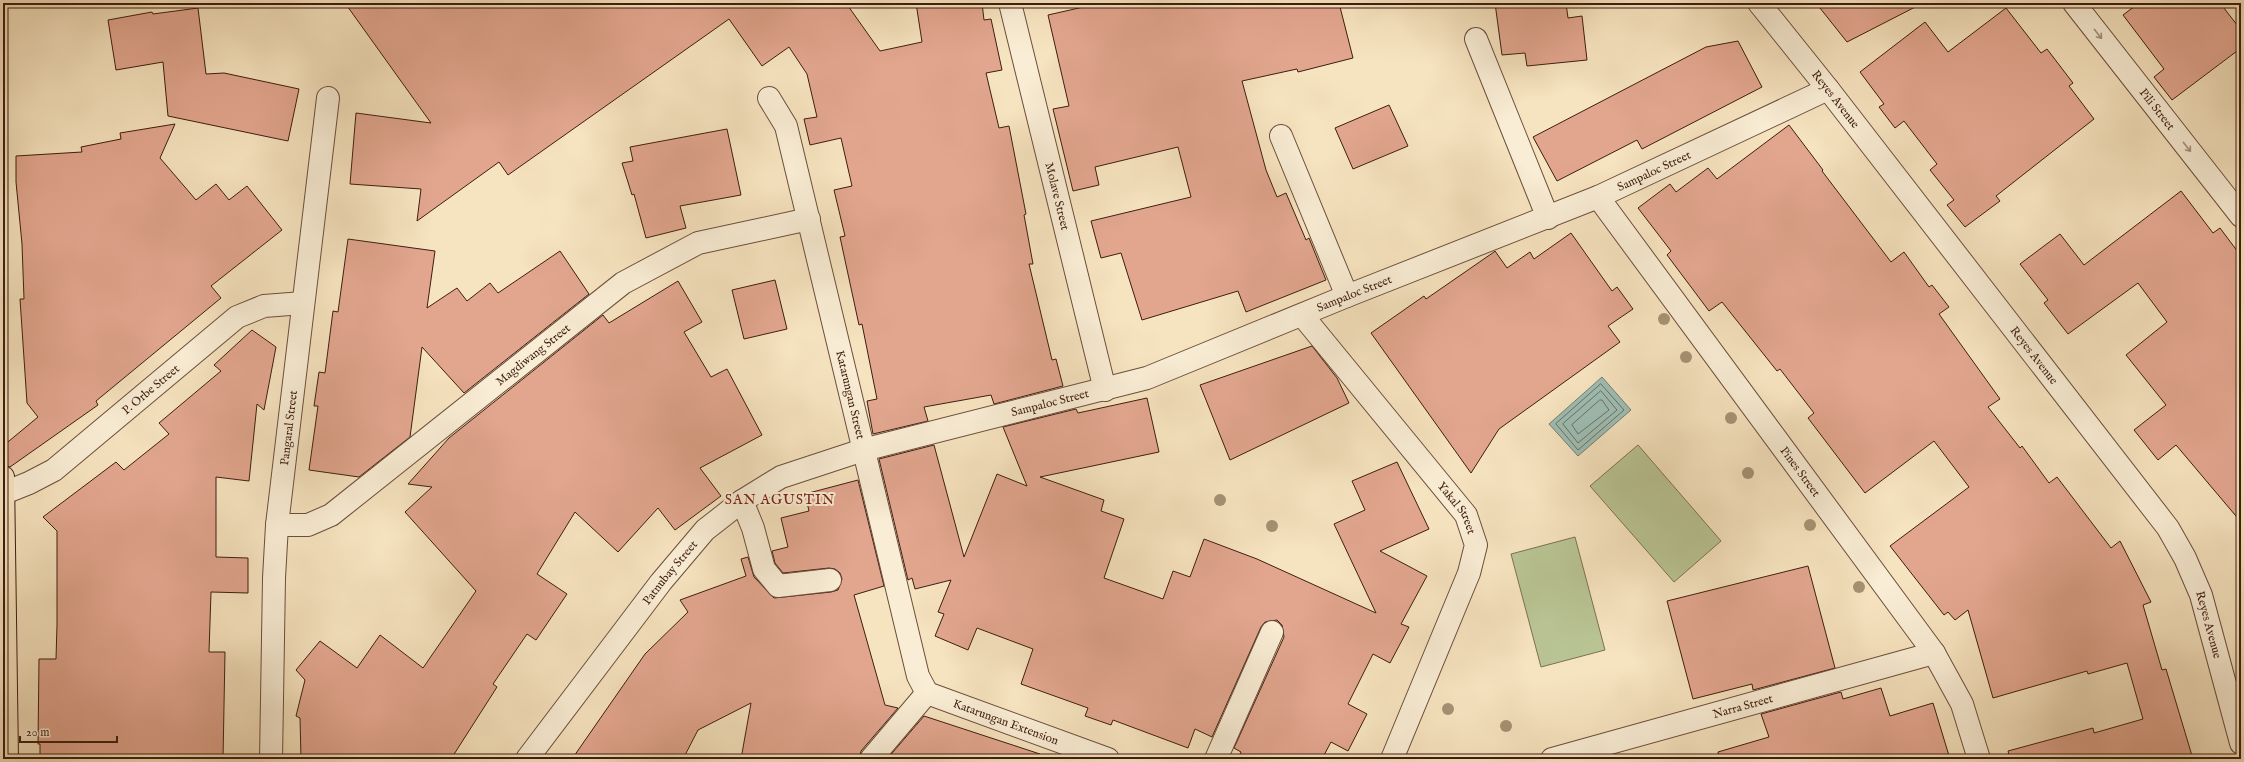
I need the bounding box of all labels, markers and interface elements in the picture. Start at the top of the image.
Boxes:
one-way arrow [2093,28,2102,39]
street label: Reyes Avenue [1808,67,1863,131]
street label: Pili Street [2136,85,2178,133]
one-way arrow [2182,142,2191,152]
street label: Sampaloc Street [1615,147,1693,194]
street label: Molave Street [1042,161,1073,232]
street label: Sampaloc Street [1314,272,1394,315]
street label: Magdiwang Street [493,320,573,389]
street label: Reyes Avenue [2007,323,2062,388]
street label: Katarungan Street [833,349,868,441]
street label: P. Orbe Street [119,361,182,418]
street label: Sampaloc Street [1009,386,1090,420]
street label: Pangaral Street [277,389,301,466]
street label: Pines Street [1777,443,1824,500]
street label: Yakal Street [1434,479,1479,536]
district label: SAN AGUSTIN [725,491,835,509]
street label: Patnubay Street [639,537,701,608]
street label: Reyes Avenue [2193,589,2225,661]
street label: Narra Street [1711,691,1775,722]
street label: Katarungan Extension [951,696,1061,748]
scale bar [20,718,117,744]
text: 20 m [26,725,49,740]

